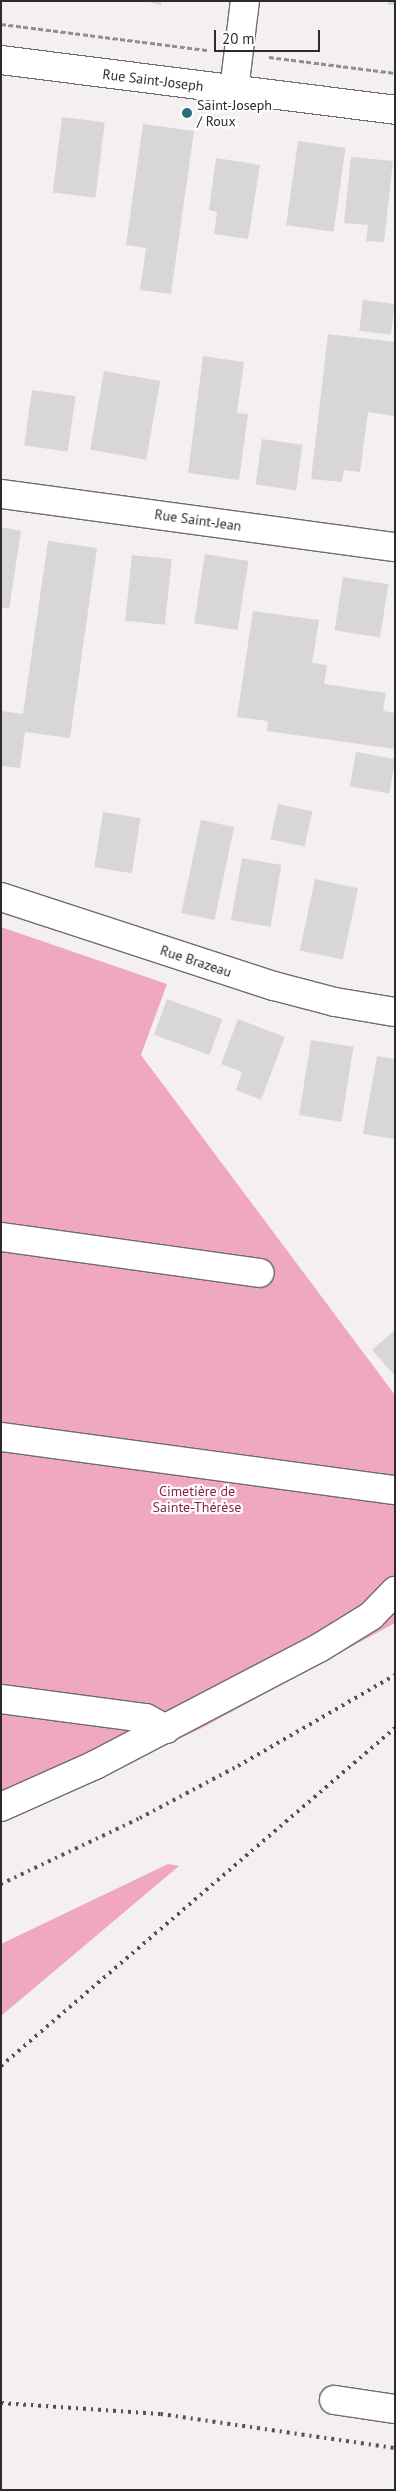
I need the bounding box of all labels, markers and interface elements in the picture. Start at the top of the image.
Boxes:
scale bar [216,20,322,52]
text: 20 m [222,29,255,48]
street label: Rue Saint-Joseph [102,65,204,95]
place label: Saint-Joseph / Roux [197,97,272,130]
marker: Saint-Joseph / Roux [181,107,193,119]
street label: Rue Saint-Jean [154,506,242,534]
street label: Rue Brazeau [158,942,234,980]
park label: Cimetière de Sainte-Thérèse [153,1483,241,1515]

